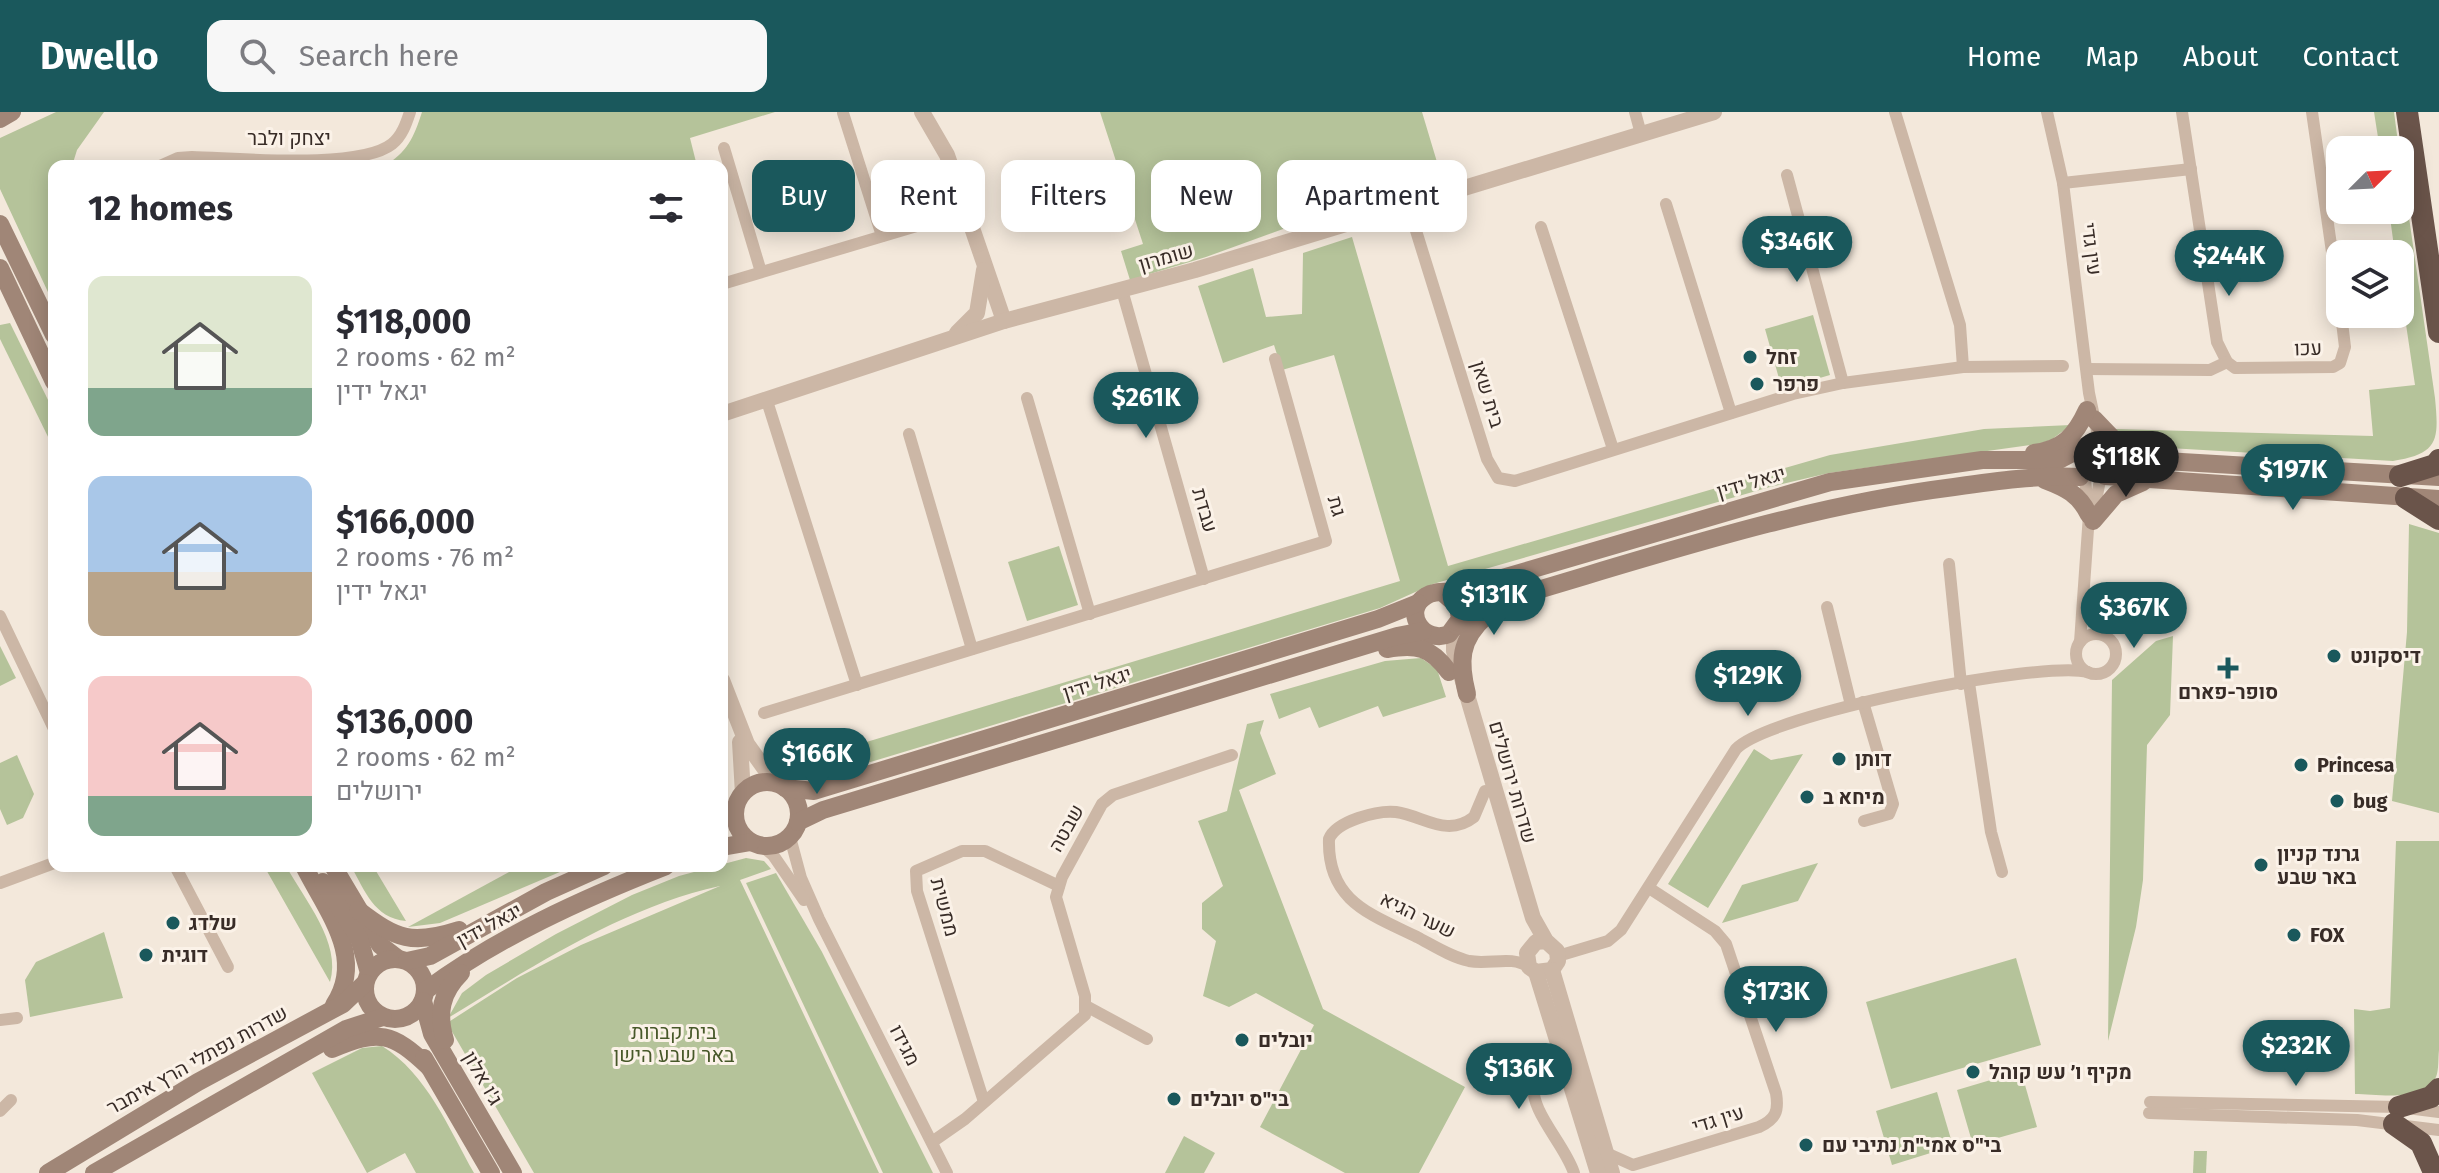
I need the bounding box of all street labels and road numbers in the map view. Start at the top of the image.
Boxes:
street label: יצחק ולבר [247,126,331,150]
street label: עין גדי [2077,221,2107,277]
street label: שומרון [1136,238,1196,276]
street label: עכו [2293,336,2323,360]
street label: בית שאן [1466,358,1510,431]
street label: יגאל ידין [1714,461,1788,503]
street label: עבדת [1187,485,1223,535]
street label: גת [1323,493,1351,519]
street label: יגאל ידין [1060,661,1134,705]
street label: שדרות ירושלים [1484,718,1542,846]
street label: שבטה [1043,800,1089,856]
street label: ממשית [926,875,964,939]
street label: שער הגיא [1376,886,1460,944]
street label: יגאל ידין [452,898,526,952]
street label: שדרות נפתלי הרץ אימבר [102,1000,292,1120]
street label: מגידו [885,1020,925,1070]
street label: ג'ו אלון [458,1047,508,1109]
street label: עין גדי [1689,1100,1747,1138]

